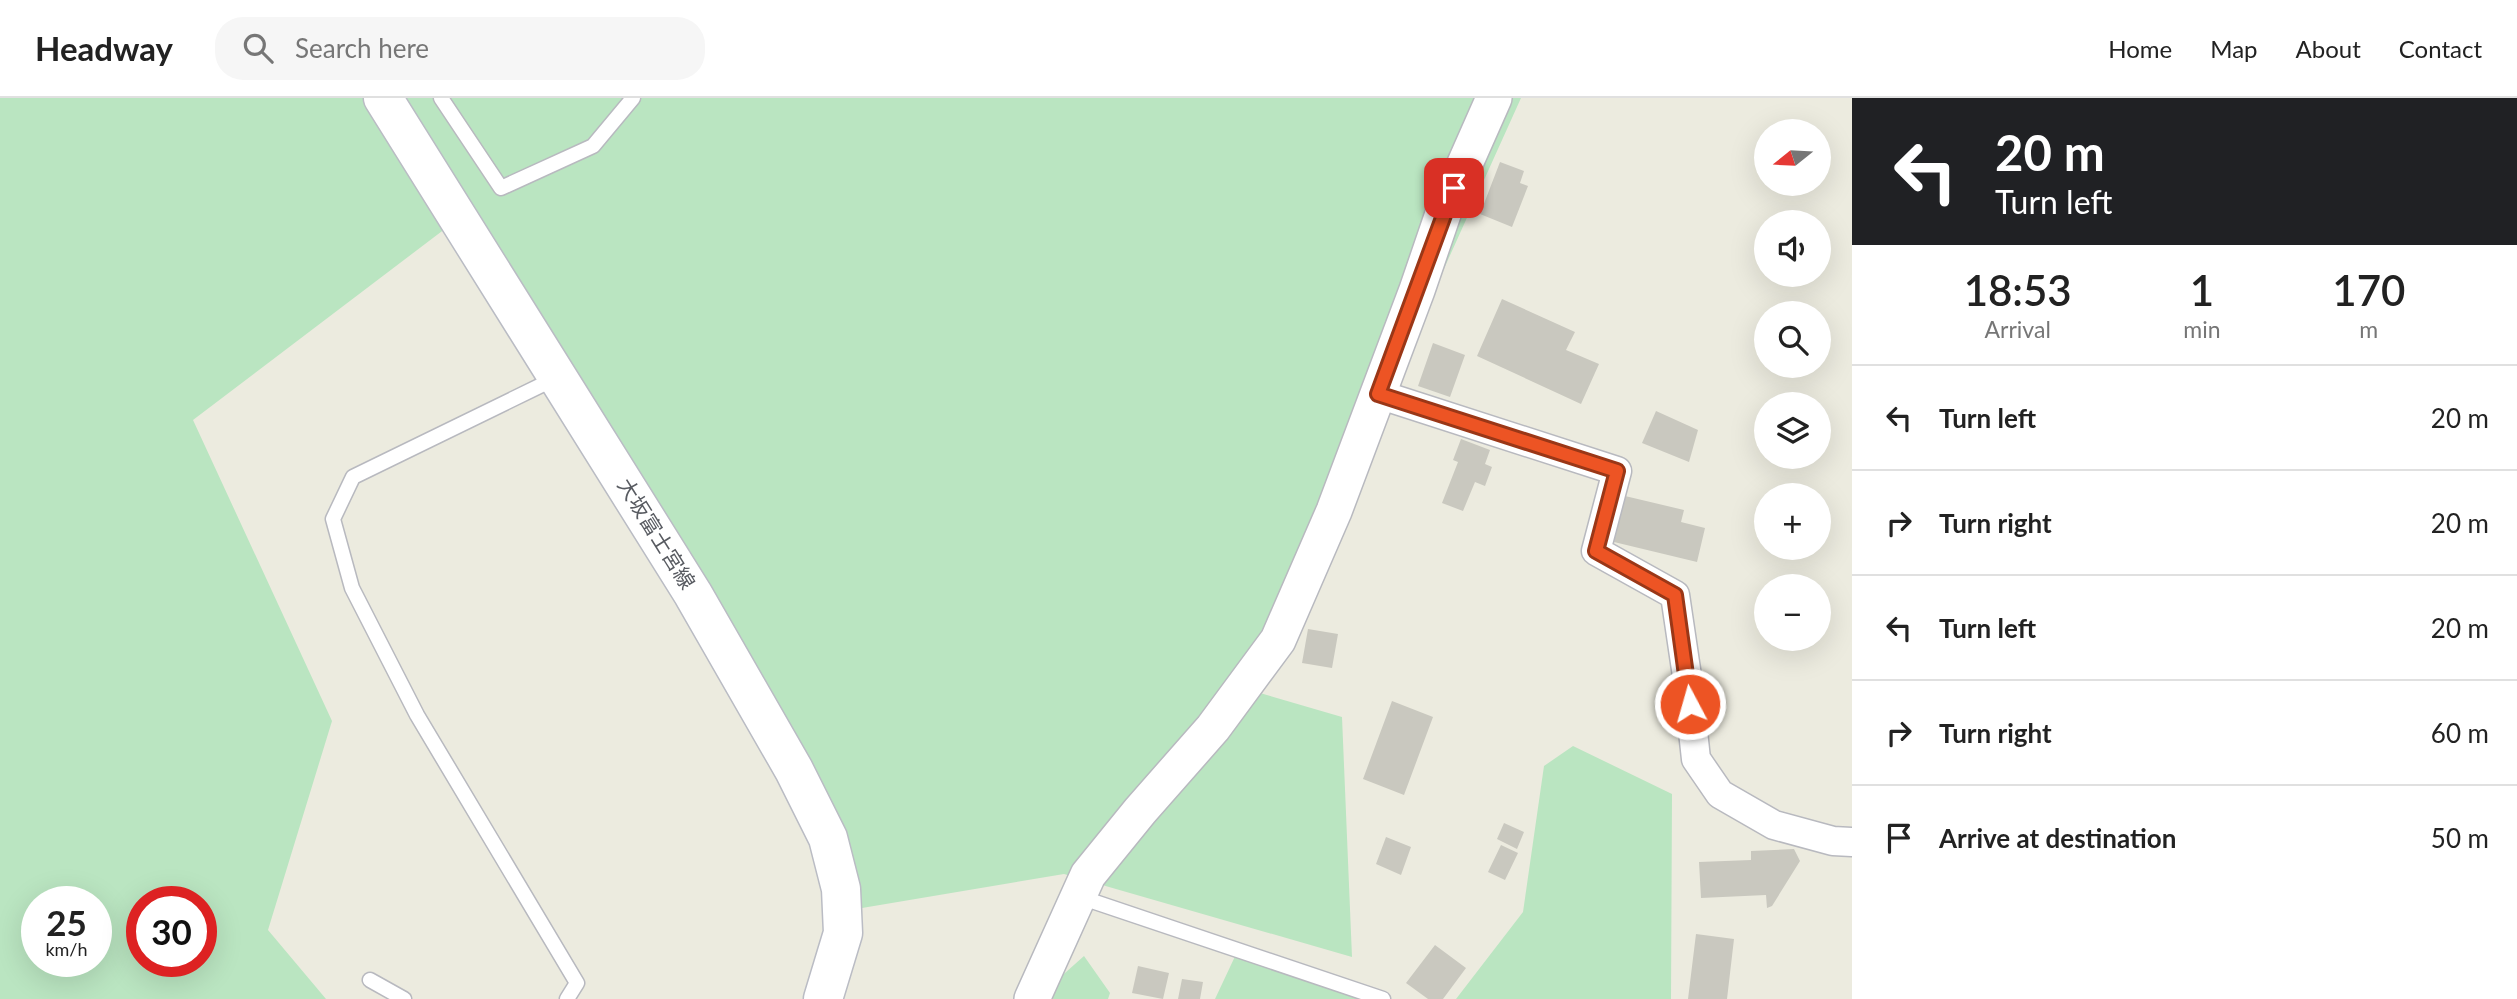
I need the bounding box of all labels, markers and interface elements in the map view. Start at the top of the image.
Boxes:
search box [215,17,705,80]
text: Headway [35,28,173,68]
icon: search [239,29,277,67]
text: Search here [295,32,429,64]
text: Home [2108,34,2172,63]
text: Map [2210,34,2258,63]
text: About [2296,34,2361,63]
text: Contact [2399,34,2482,63]
north arrow [1754,119,1830,196]
map controls [1754,119,1831,651]
text: 20 m [1995,123,2105,181]
icon: left [1880,126,1971,217]
pin [1424,158,1484,218]
icon: arrive [1435,169,1473,207]
text: Turn left [1995,182,2112,221]
button: sound [1754,210,1831,287]
text: 18:53 [1964,265,2072,315]
text: 1 [2190,265,2214,315]
text: 170 [2332,265,2405,315]
button: search [1754,301,1831,378]
text: Arrival [1985,315,2051,343]
text: min [2183,315,2221,343]
text: m [2359,315,2378,343]
button: layers [1754,392,1831,469]
icon: left [1880,399,1918,437]
text: Turn left [1939,402,2036,434]
text: 20 m [2431,402,2489,434]
street label: 大坂富士宮線 [613,473,701,593]
button: + [1754,483,1831,560]
icon: right [1880,504,1918,542]
text: Turn right [1939,507,2052,539]
text: 20 m [2431,507,2489,539]
button: − [1754,574,1831,651]
icon: left [1880,609,1918,647]
text: Turn left [1939,612,2036,644]
text: 20 m [2431,612,2489,644]
position arrow [1653,667,1727,741]
icon: right [1880,714,1918,752]
text: Turn right [1939,717,2052,749]
text: 60 m [2431,717,2489,749]
icon: arrive [1880,819,1918,857]
text: Arrive at destination [1939,822,2176,854]
text: 50 m [2431,822,2489,854]
speed limit sign: 30 [126,886,217,977]
text: 25 [46,901,87,943]
text: km/h [45,938,88,960]

